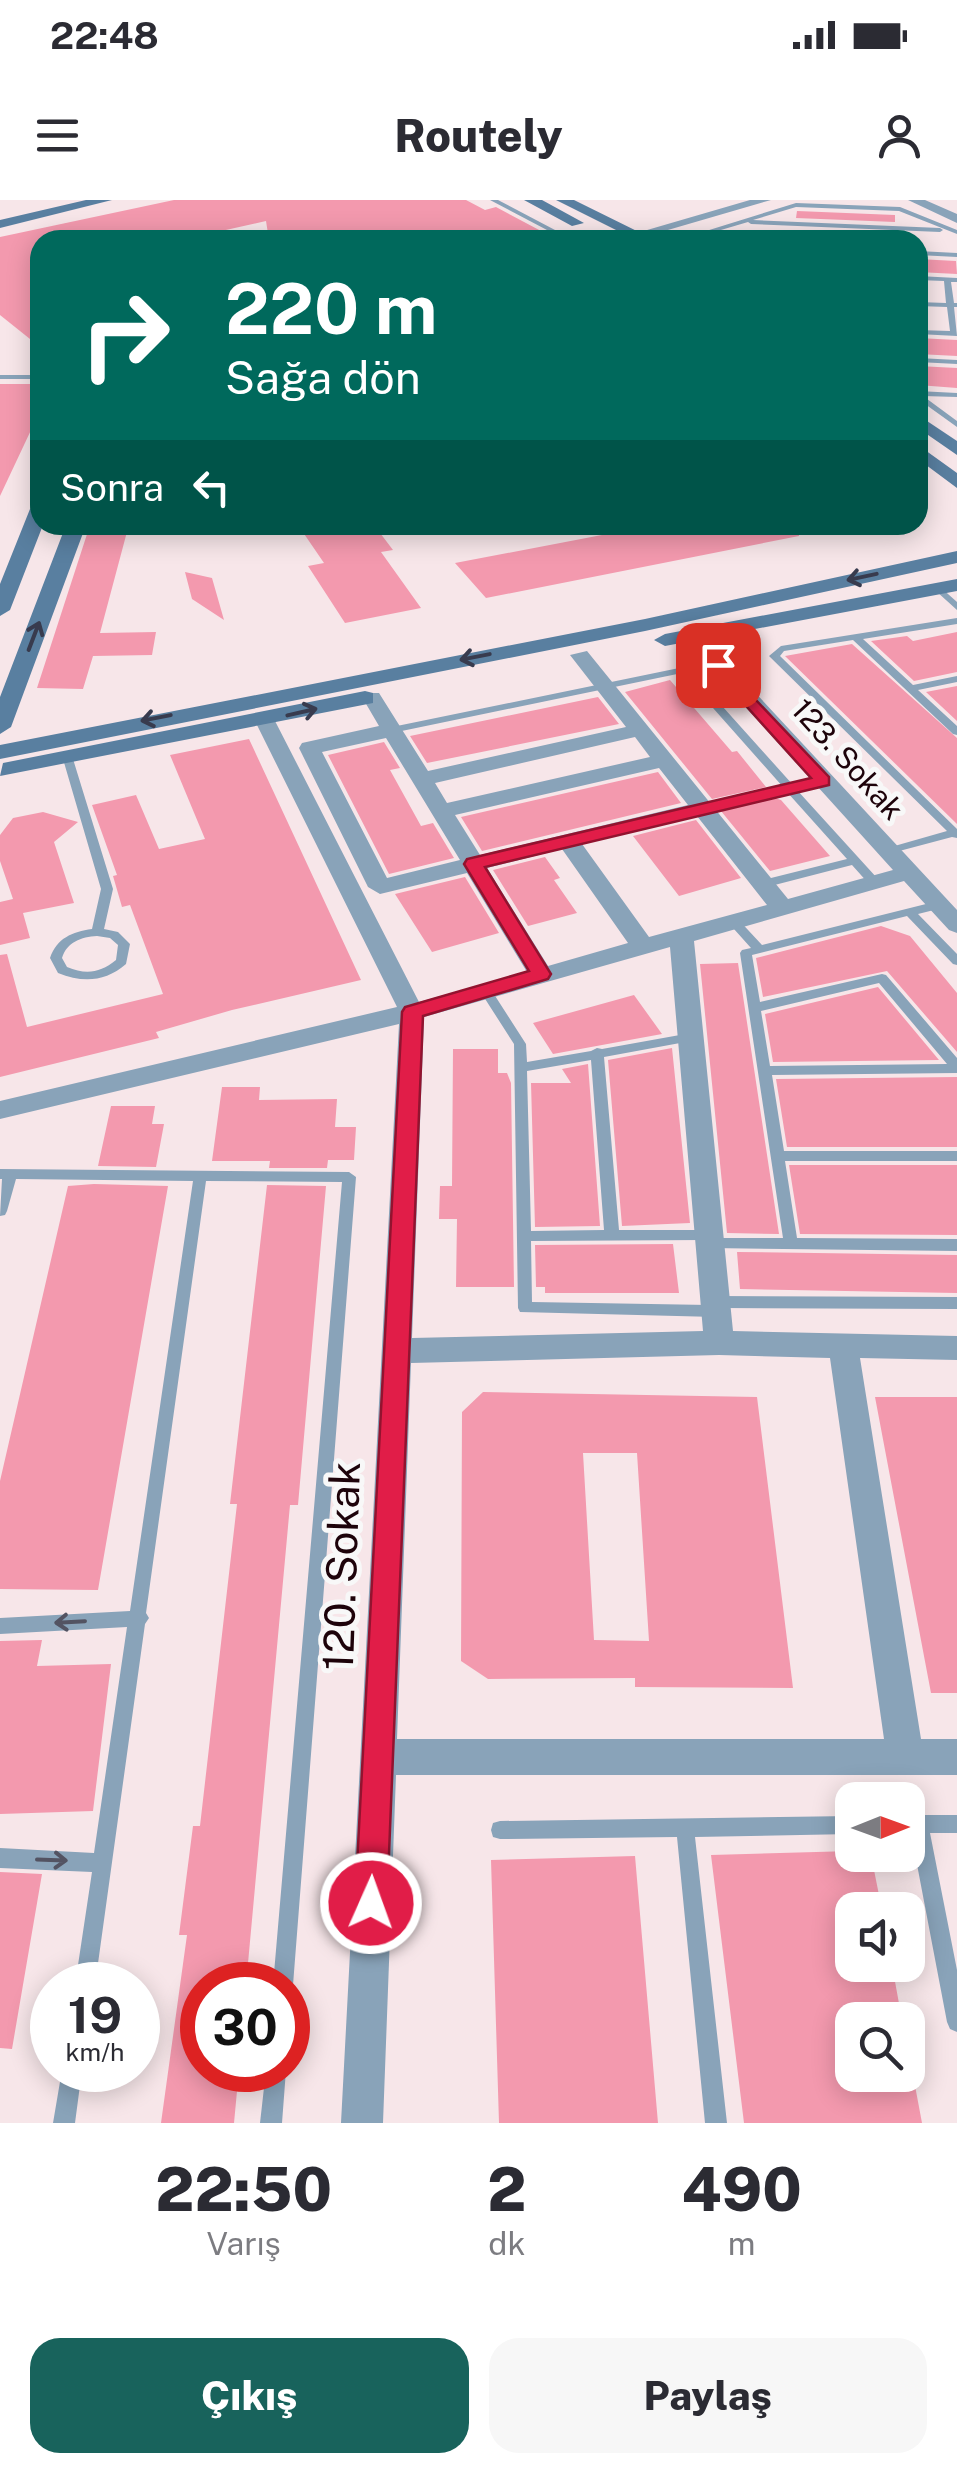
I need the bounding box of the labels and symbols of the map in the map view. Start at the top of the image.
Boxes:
one-way arrow [847,569,879,588]
one-way arrow [27,621,45,651]
pin [676,623,761,708]
one-way arrow [459,648,492,667]
street label: 123. Sokak [785,691,911,827]
one-way arrow [285,702,317,721]
one-way arrow [140,710,172,729]
street label: 120. Sokak [313,1461,369,1671]
one-way arrow [54,1613,86,1632]
north arrow [835,1782,925,1872]
one-way arrow [35,1851,67,1870]
position arrow [319,1851,423,1955]
speed limit sign: 30 [180,1962,310,2092]

